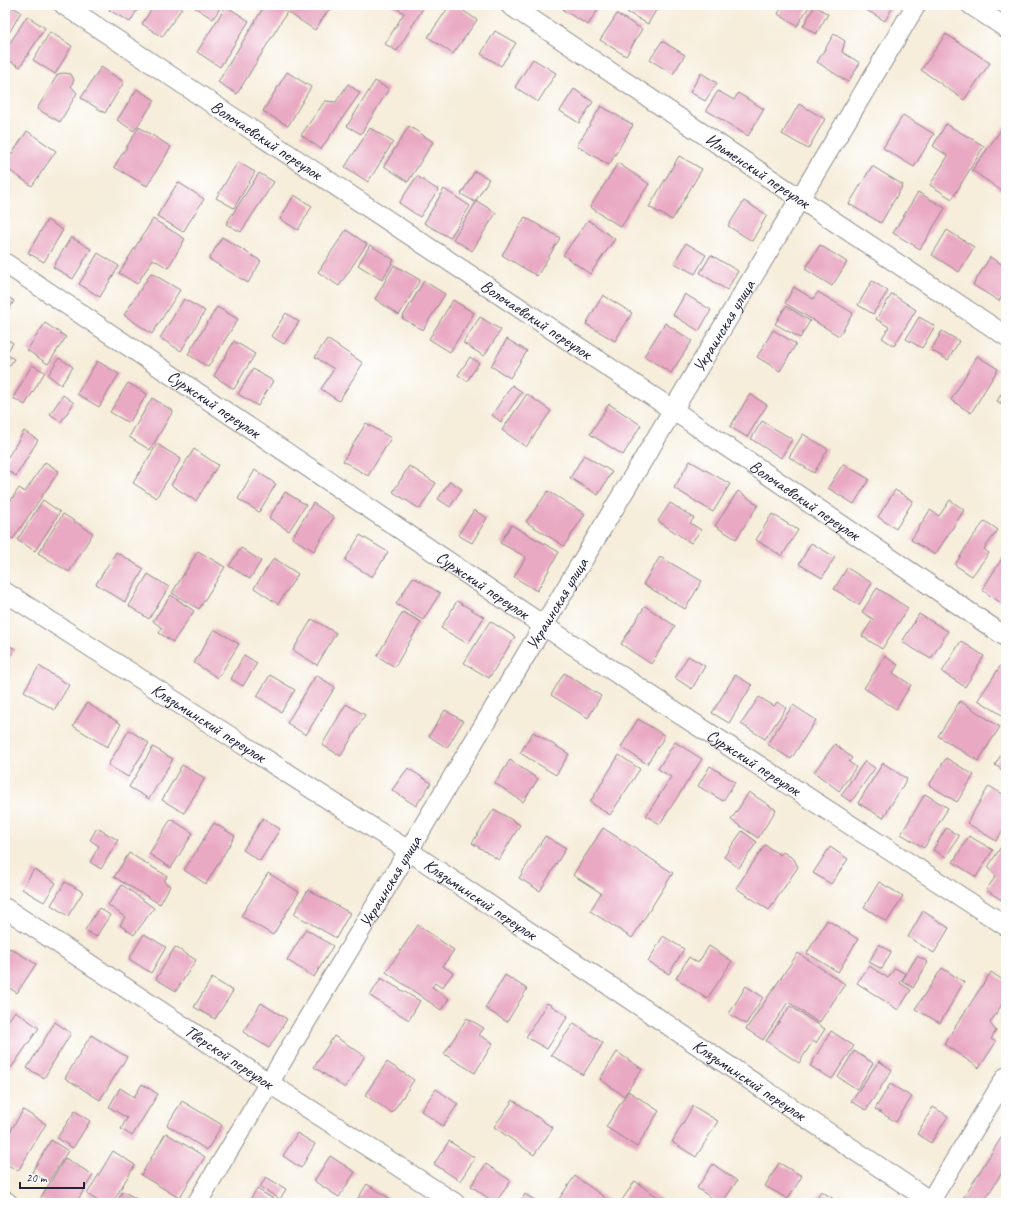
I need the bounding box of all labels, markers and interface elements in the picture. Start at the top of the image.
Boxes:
street label: Волочаевский переулок [207,95,327,185]
street label: Ильменский переулок [702,128,815,214]
street label: Волочаевский переулок [477,275,597,364]
street label: Украинская улица [688,275,760,376]
street label: Суржский переулок [164,365,266,443]
street label: Волочаевский переулок [746,455,865,546]
street label: Суржский переулок [432,546,535,624]
street label: Украинская улица [521,552,593,654]
street label: Клязьминский переулок [148,678,271,768]
street label: Суржский переулок [703,724,806,801]
street label: Украинская улица [354,830,426,931]
street label: Клязьминский переулок [420,854,542,945]
street label: Тверской переулок [181,1020,279,1094]
street label: Клязьминский переулок [689,1034,811,1126]
scale bar [20,1164,84,1190]
text: 20 m [26,1170,48,1186]

